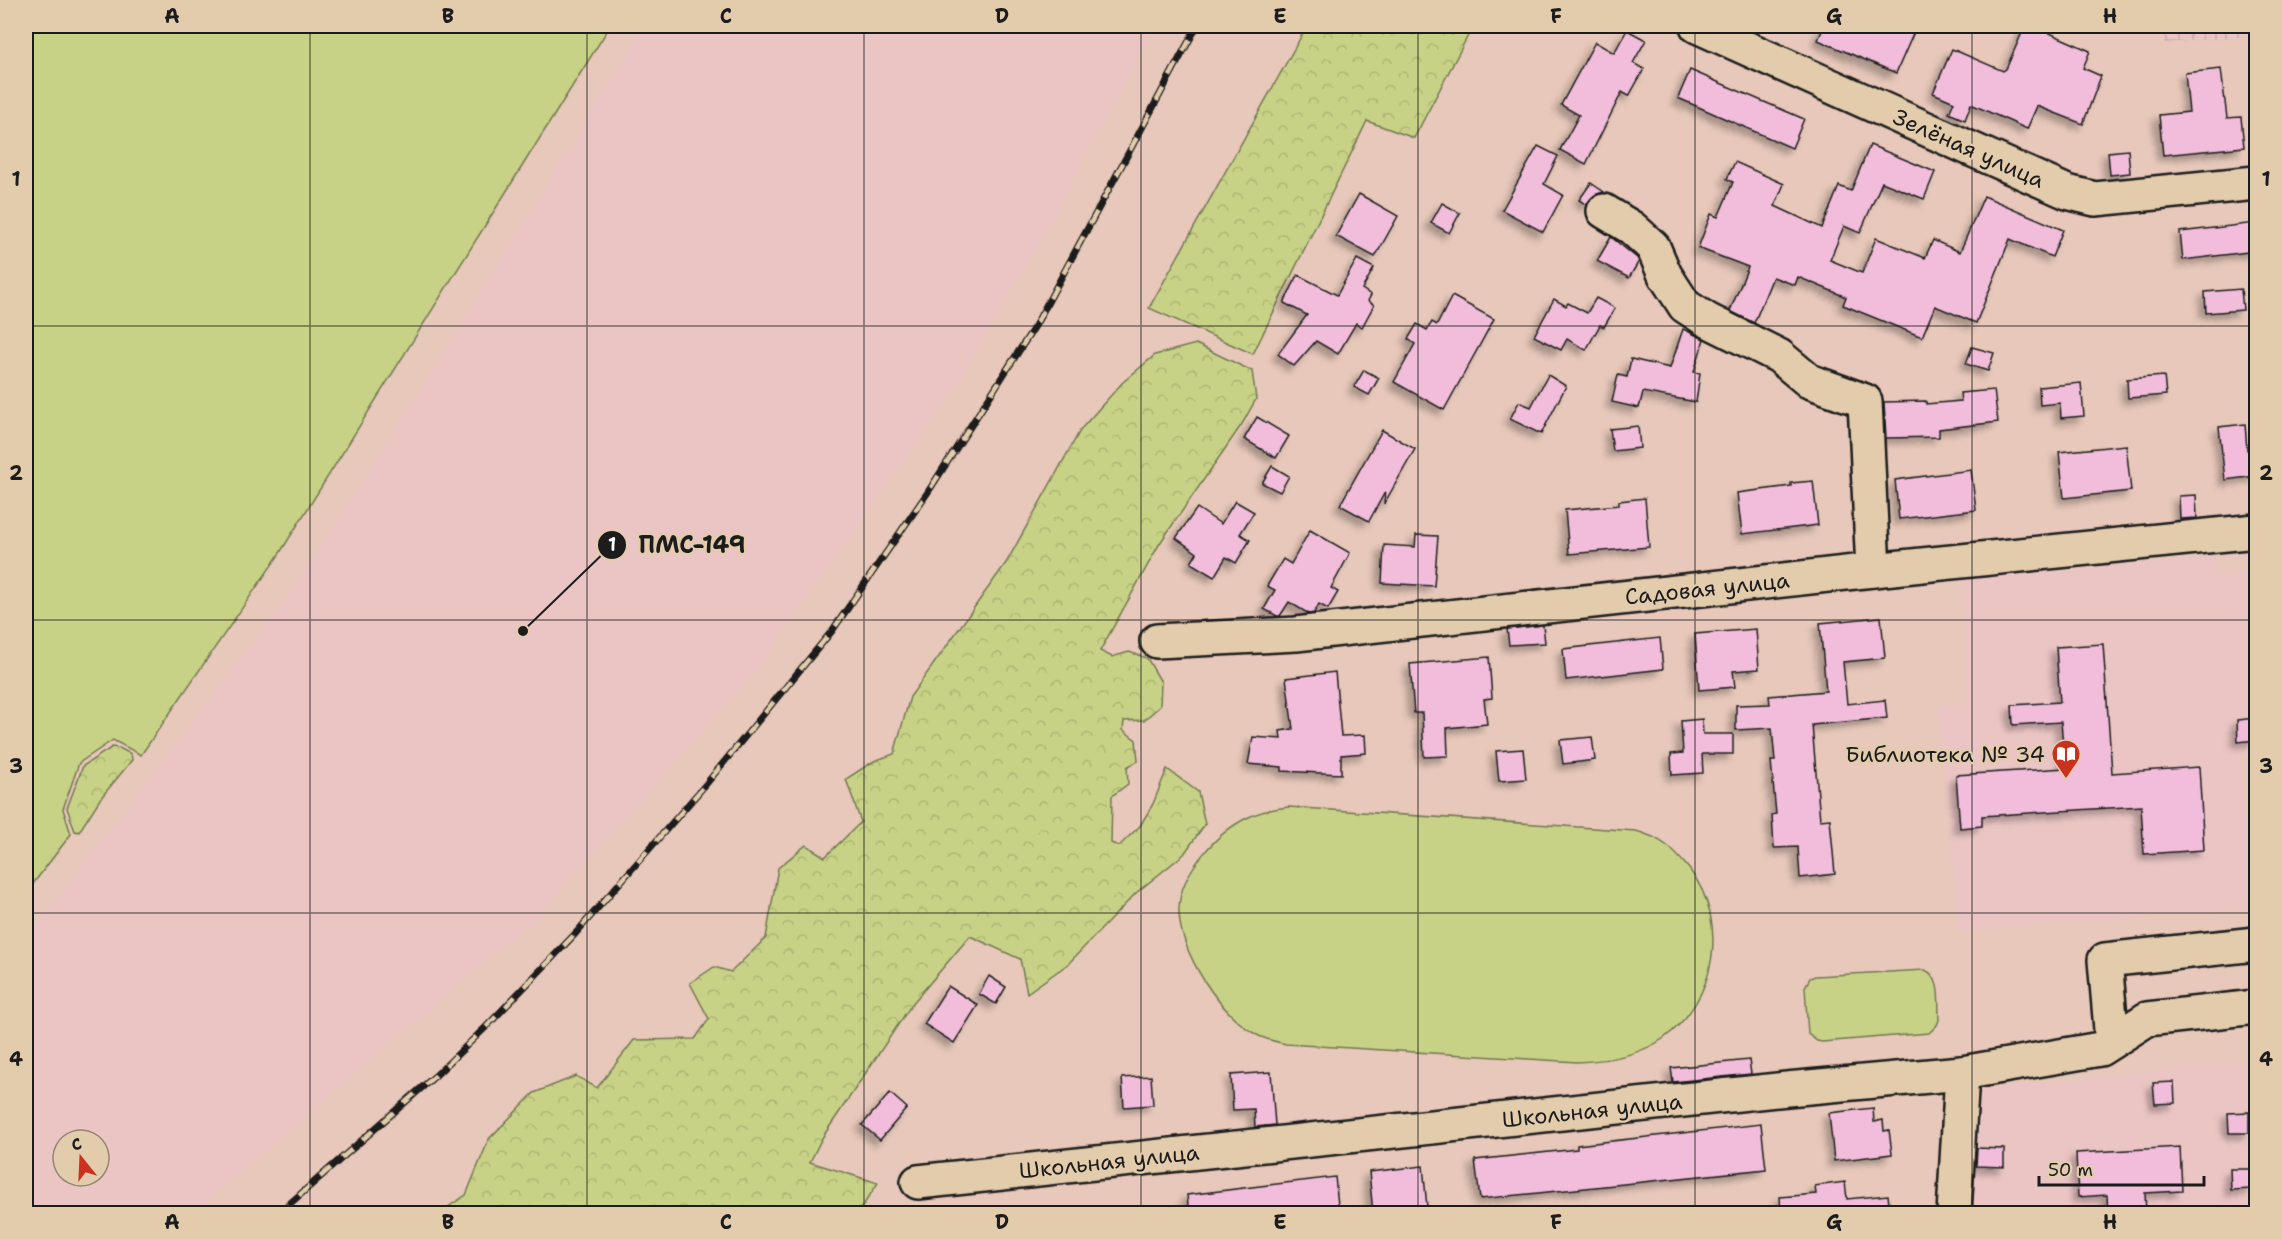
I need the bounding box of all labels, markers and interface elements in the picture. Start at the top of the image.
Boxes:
text: A [164,3,180,29]
text: B [442,3,454,29]
text: C [720,3,732,29]
text: D [995,3,1009,29]
text: E [1273,3,1287,29]
text: F [1550,3,1562,29]
text: G [1826,3,1842,29]
text: H [2103,3,2117,29]
street label: Зелёная улица [1889,102,2049,195]
text: 1 [11,166,21,192]
text: 1 [2261,166,2271,192]
text: 2 [9,460,23,486]
text: 2 [2259,460,2273,486]
callout: ПМС-149 [597,524,758,566]
text: ПМС-149 [639,529,745,561]
text: 1 [608,533,616,557]
street label: Садовая улица [1623,565,1791,612]
library icon: Библиотека № 34 [2050,738,2082,780]
place label: Библиотека № 34 [1845,740,2045,769]
text: 3 [9,753,23,779]
text: 3 [2259,753,2273,779]
text: 4 [9,1046,23,1072]
text: 4 [2259,1046,2273,1072]
street label: Школьная улица [1500,1087,1684,1134]
north arrow [51,1128,111,1188]
text: С [69,1133,85,1156]
street label: Школьная улица [1017,1138,1201,1185]
scale bar [2039,1149,2204,1187]
text: 50 m [2048,1158,2093,1182]
text: A [164,1209,180,1235]
text: B [442,1209,454,1235]
text: C [720,1209,732,1235]
text: D [995,1209,1009,1235]
text: E [1273,1209,1287,1235]
text: F [1550,1209,1562,1235]
text: G [1826,1209,1842,1235]
text: H [2103,1209,2117,1235]

